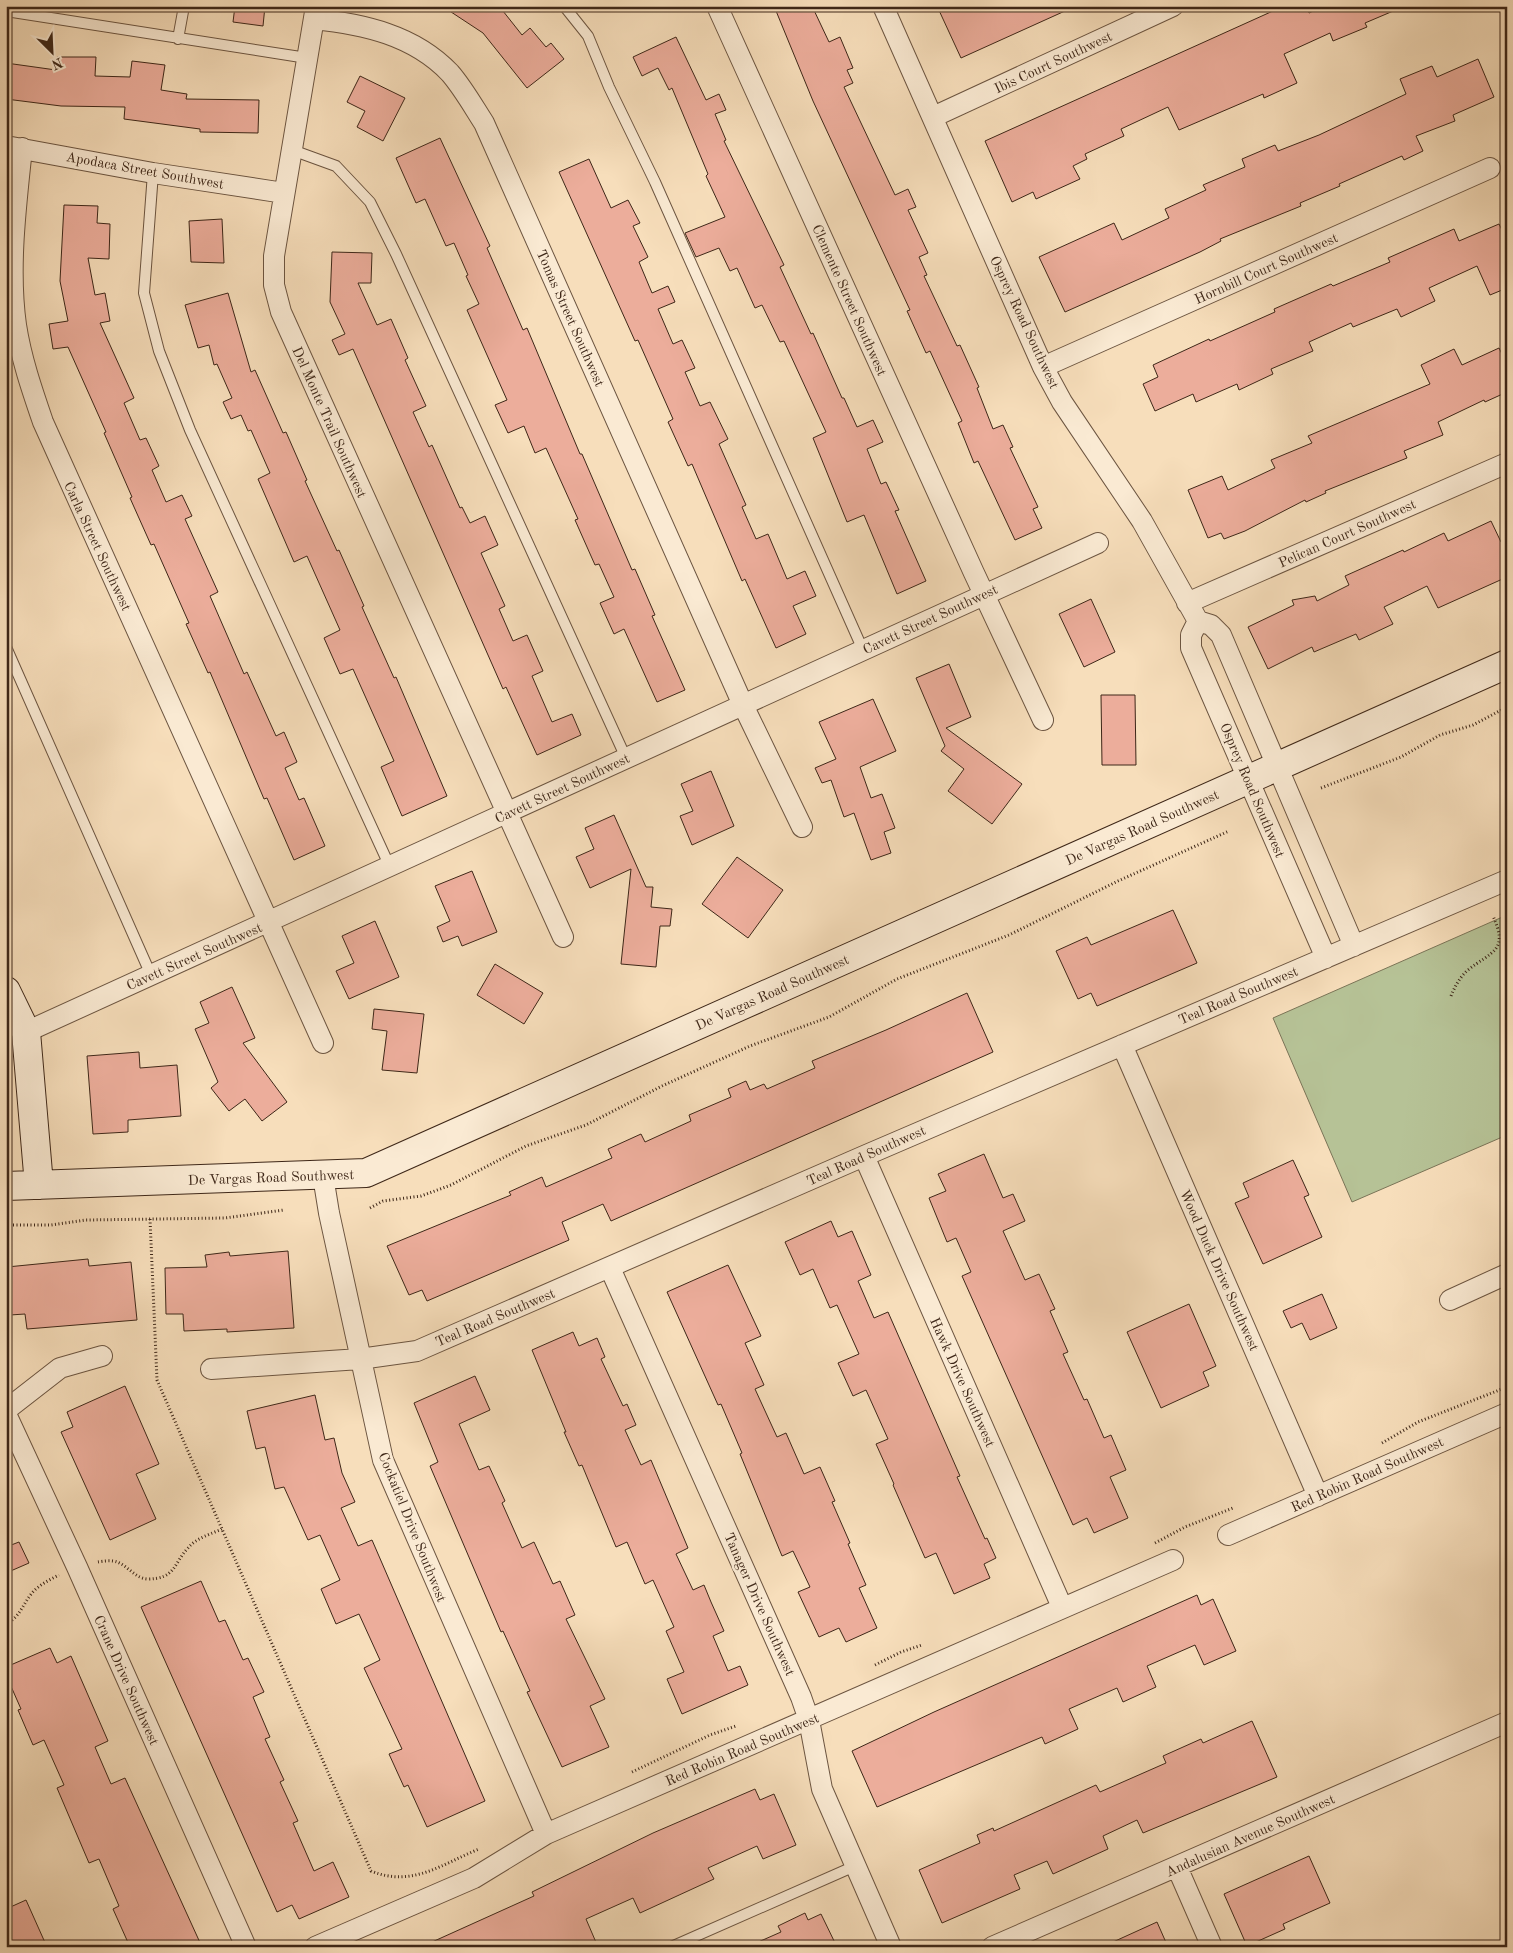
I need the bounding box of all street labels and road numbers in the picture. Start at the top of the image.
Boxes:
street label: Ibis Court Southwest [992,29,1114,96]
street label: Apodaca Street Southwest [65,150,225,192]
street label: Clemente Street Southwest [809,223,889,378]
street label: Hornbill Court Southwest [1193,231,1340,307]
street label: Tomas Street Southwest [534,248,607,389]
street label: Osprey Road Southwest [987,254,1061,391]
street label: Del Monte Trail Southwest [289,345,369,500]
street label: Carla Street Southwest [61,480,133,613]
street label: Pelican Court Southwest [1277,497,1418,571]
street label: Cavett Street Southwest [861,582,1000,657]
street label: Osprey Road Southwest [1217,721,1287,860]
street label: Cavett Street Southwest [493,751,632,826]
street label: De Vargas Road Southwest [1064,788,1221,868]
street label: Cavett Street Southwest [124,921,264,993]
street label: De Vargas Road Southwest [694,953,851,1033]
street label: Teal Road Southwest [1177,964,1300,1027]
street label: Teal Road Southwest [805,1123,928,1188]
street label: De Vargas Road Southwest [188,1168,355,1188]
street label: Wood Duck Drive Southwest [1177,1188,1261,1353]
street label: Teal Road Southwest [434,1286,557,1349]
street label: Hawk Drive Southwest [927,1315,997,1449]
street label: Red Robin Road Southwest [1289,1435,1446,1515]
street label: Cockatiel Drive Southwest [376,1450,449,1604]
street label: Tanager Drive Southwest [721,1531,797,1678]
street label: Crane Drive Southwest [91,1613,161,1748]
street label: Red Robin Road Southwest [664,1711,821,1789]
street label: Andalusian Avenue Southwest [1164,1792,1337,1880]

